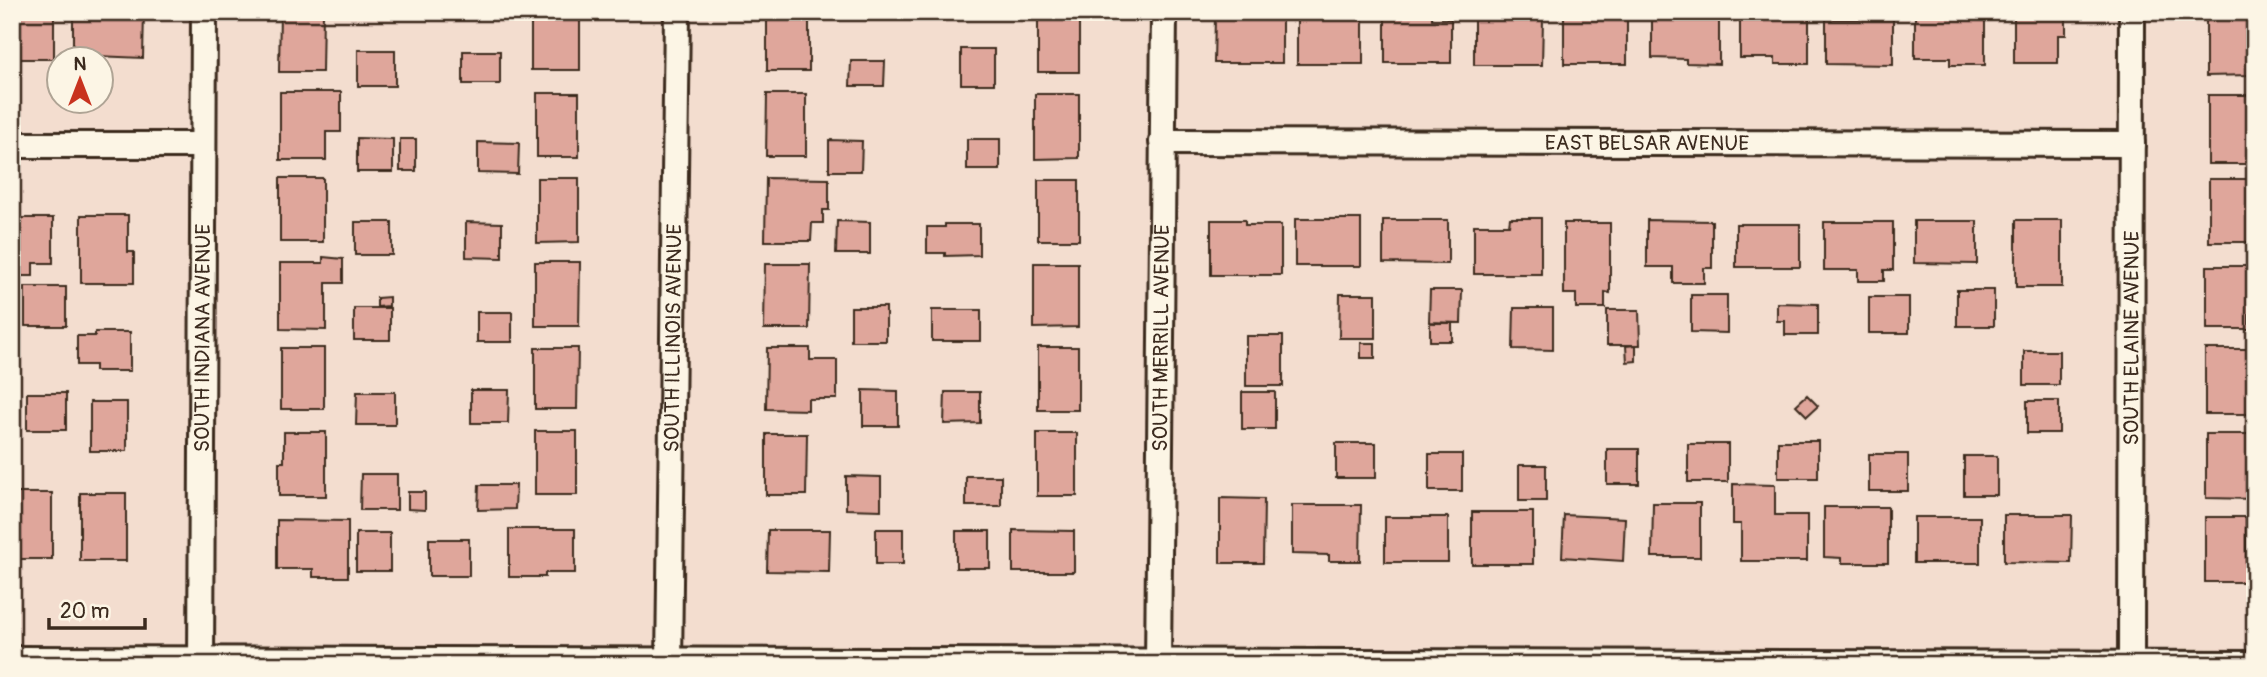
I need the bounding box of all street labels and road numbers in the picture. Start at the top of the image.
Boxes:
street label: EAST BELSAR AVENUE [1545,129,1749,157]
street label: SOUTH ILLINOIS AVENUE [658,223,688,453]
street label: SOUTH INDIANA AVENUE [188,224,217,452]
street label: SOUTH MERRILL AVENUE [1146,224,1176,452]
street label: SOUTH ELAINE AVENUE [2118,230,2145,445]

